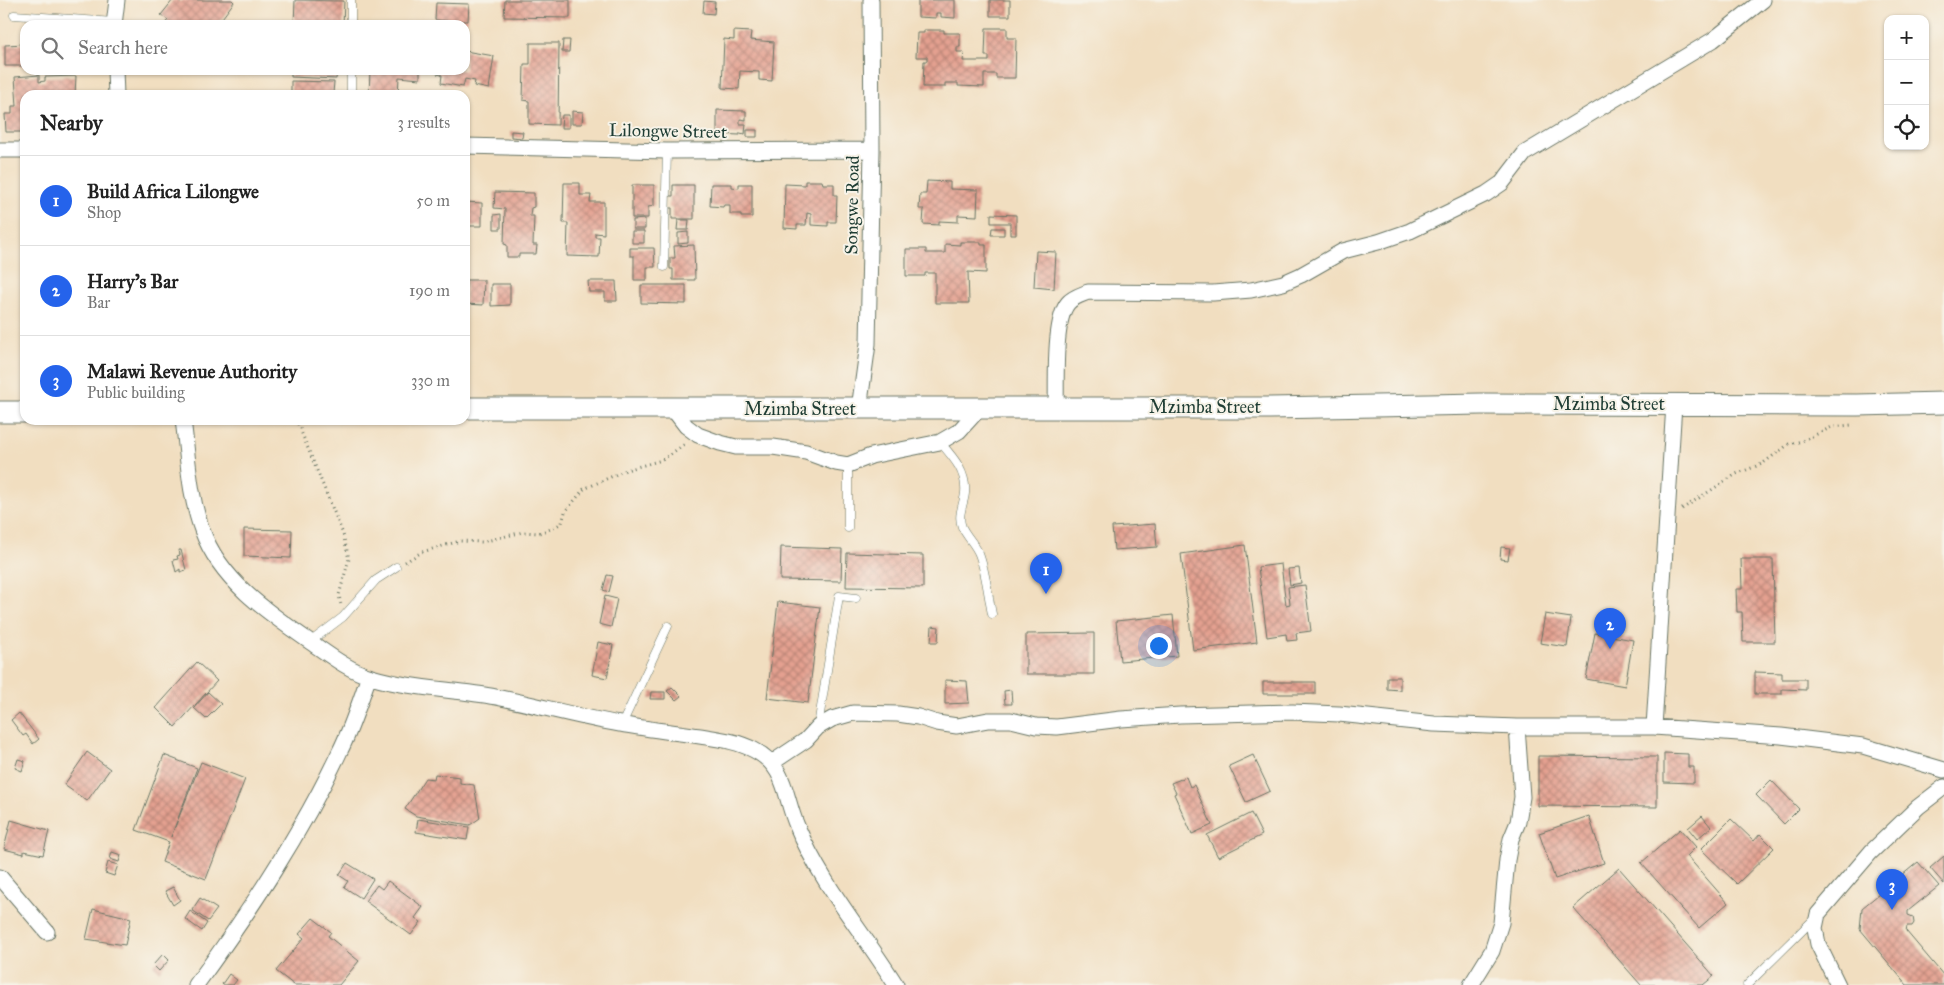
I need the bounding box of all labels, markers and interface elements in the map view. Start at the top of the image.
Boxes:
map controls [1884,15,1929,150]
button: + [1884,15,1929,60]
search box [20,20,470,75]
icon: search [38,34,66,62]
text: Search here [78,36,168,59]
button: − [1884,60,1929,105]
button: locate [1884,105,1929,150]
text: Nearby [40,110,103,136]
text: 3 results [397,113,450,132]
street label: Lilongwe Street [609,119,728,144]
street label: Songwe Road [840,155,865,255]
text: Build Africa Lilongwe [87,180,259,203]
text: 1 [53,191,59,210]
text: 50 m [416,191,450,210]
text: Shop [87,203,121,222]
text: Harry's Bar [87,270,178,293]
text: 2 [52,281,60,300]
text: 190 m [409,281,450,300]
text: Bar [87,293,110,312]
text: Malawi Revenue Authority [87,360,297,383]
text: 3 [53,371,59,390]
text: 330 m [411,371,450,390]
text: Public building [87,383,185,402]
street label: Mzimba Street [1553,393,1666,415]
street label: Mzimba Street [1149,396,1262,418]
street label: Mzimba Street [744,398,857,420]
pin: 1 [1030,553,1062,594]
pin: 2 [1594,608,1626,649]
your location [1146,633,1172,659]
pin: 3 [1876,869,1908,910]

